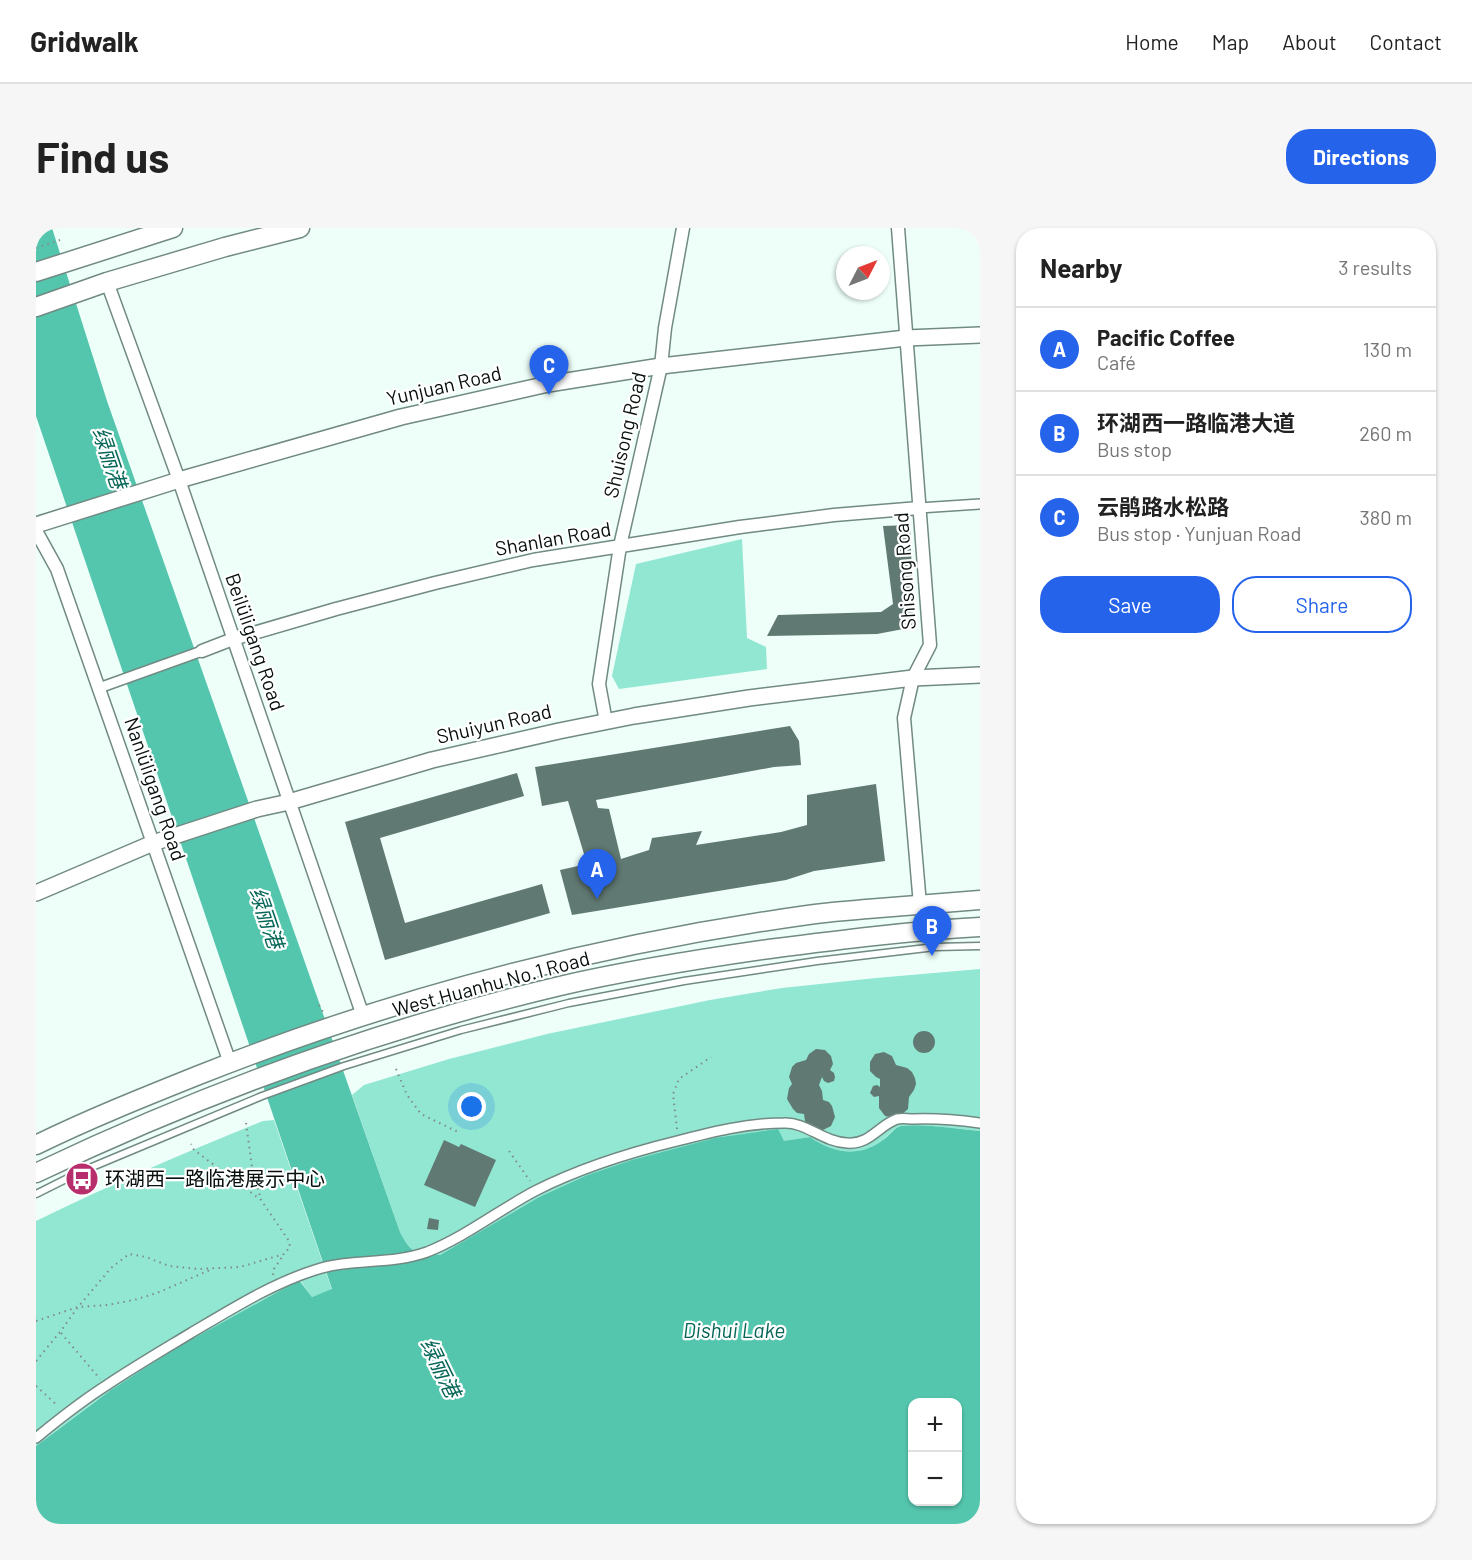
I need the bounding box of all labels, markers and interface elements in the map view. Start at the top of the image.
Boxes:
text: Gridwalk [30,24,139,58]
text: Home [1125,29,1179,54]
text: Map [1212,29,1249,54]
text: About [1282,29,1337,54]
text: Contact [1370,29,1442,54]
button: Directions [1286,129,1436,184]
text: Find us [36,131,169,181]
north arrow [836,246,890,300]
text: Nearby [1040,252,1122,283]
text: 3 results [1338,255,1412,279]
text: Pacific Coffee [1097,324,1235,350]
text: A [1053,337,1066,361]
text: 130 m [1363,337,1412,361]
pin: C [530,346,568,395]
text: Café [1097,350,1136,374]
street label: Yunjuan Road [384,360,504,410]
street label: Shuisong Road [598,369,650,500]
text: 环湖西一路临港大道 [1097,409,1295,435]
text: B [1053,421,1066,445]
text: 260 m [1359,421,1412,445]
water label: 绿丽港 [88,424,133,494]
text: Bus stop [1097,437,1172,461]
text: 云鹃路水松路 [1097,493,1229,519]
text: C [1053,505,1066,529]
text: 380 m [1359,505,1412,529]
street label: Shisong Road [888,511,920,631]
street label: Shanlan Road [493,516,613,560]
text: Bus stop · Yunjuan Road [1097,521,1301,545]
street label: Beilüligang Road [221,570,291,714]
button: Save [1040,576,1220,633]
button: Share [1232,576,1412,633]
street label: Shuiyun Road [434,698,554,748]
street label: Nanlüligang Road [120,714,192,864]
pin: A [578,850,616,899]
water label: 绿丽港 [245,884,290,954]
pin: B [912,906,952,956]
street label: West Huanhu No.1 Road [389,945,592,1021]
your location [457,1092,486,1121]
bus stop icon: 环湖西一路临港展示中心 [64,1161,100,1197]
place label: 环湖西一路临港展示中心 [105,1166,325,1190]
water label: Dishui Lake [683,1317,785,1342]
water label: 绿丽港 [416,1334,468,1404]
map controls [908,1398,962,1506]
button: + [908,1398,962,1452]
button: − [908,1452,962,1506]

